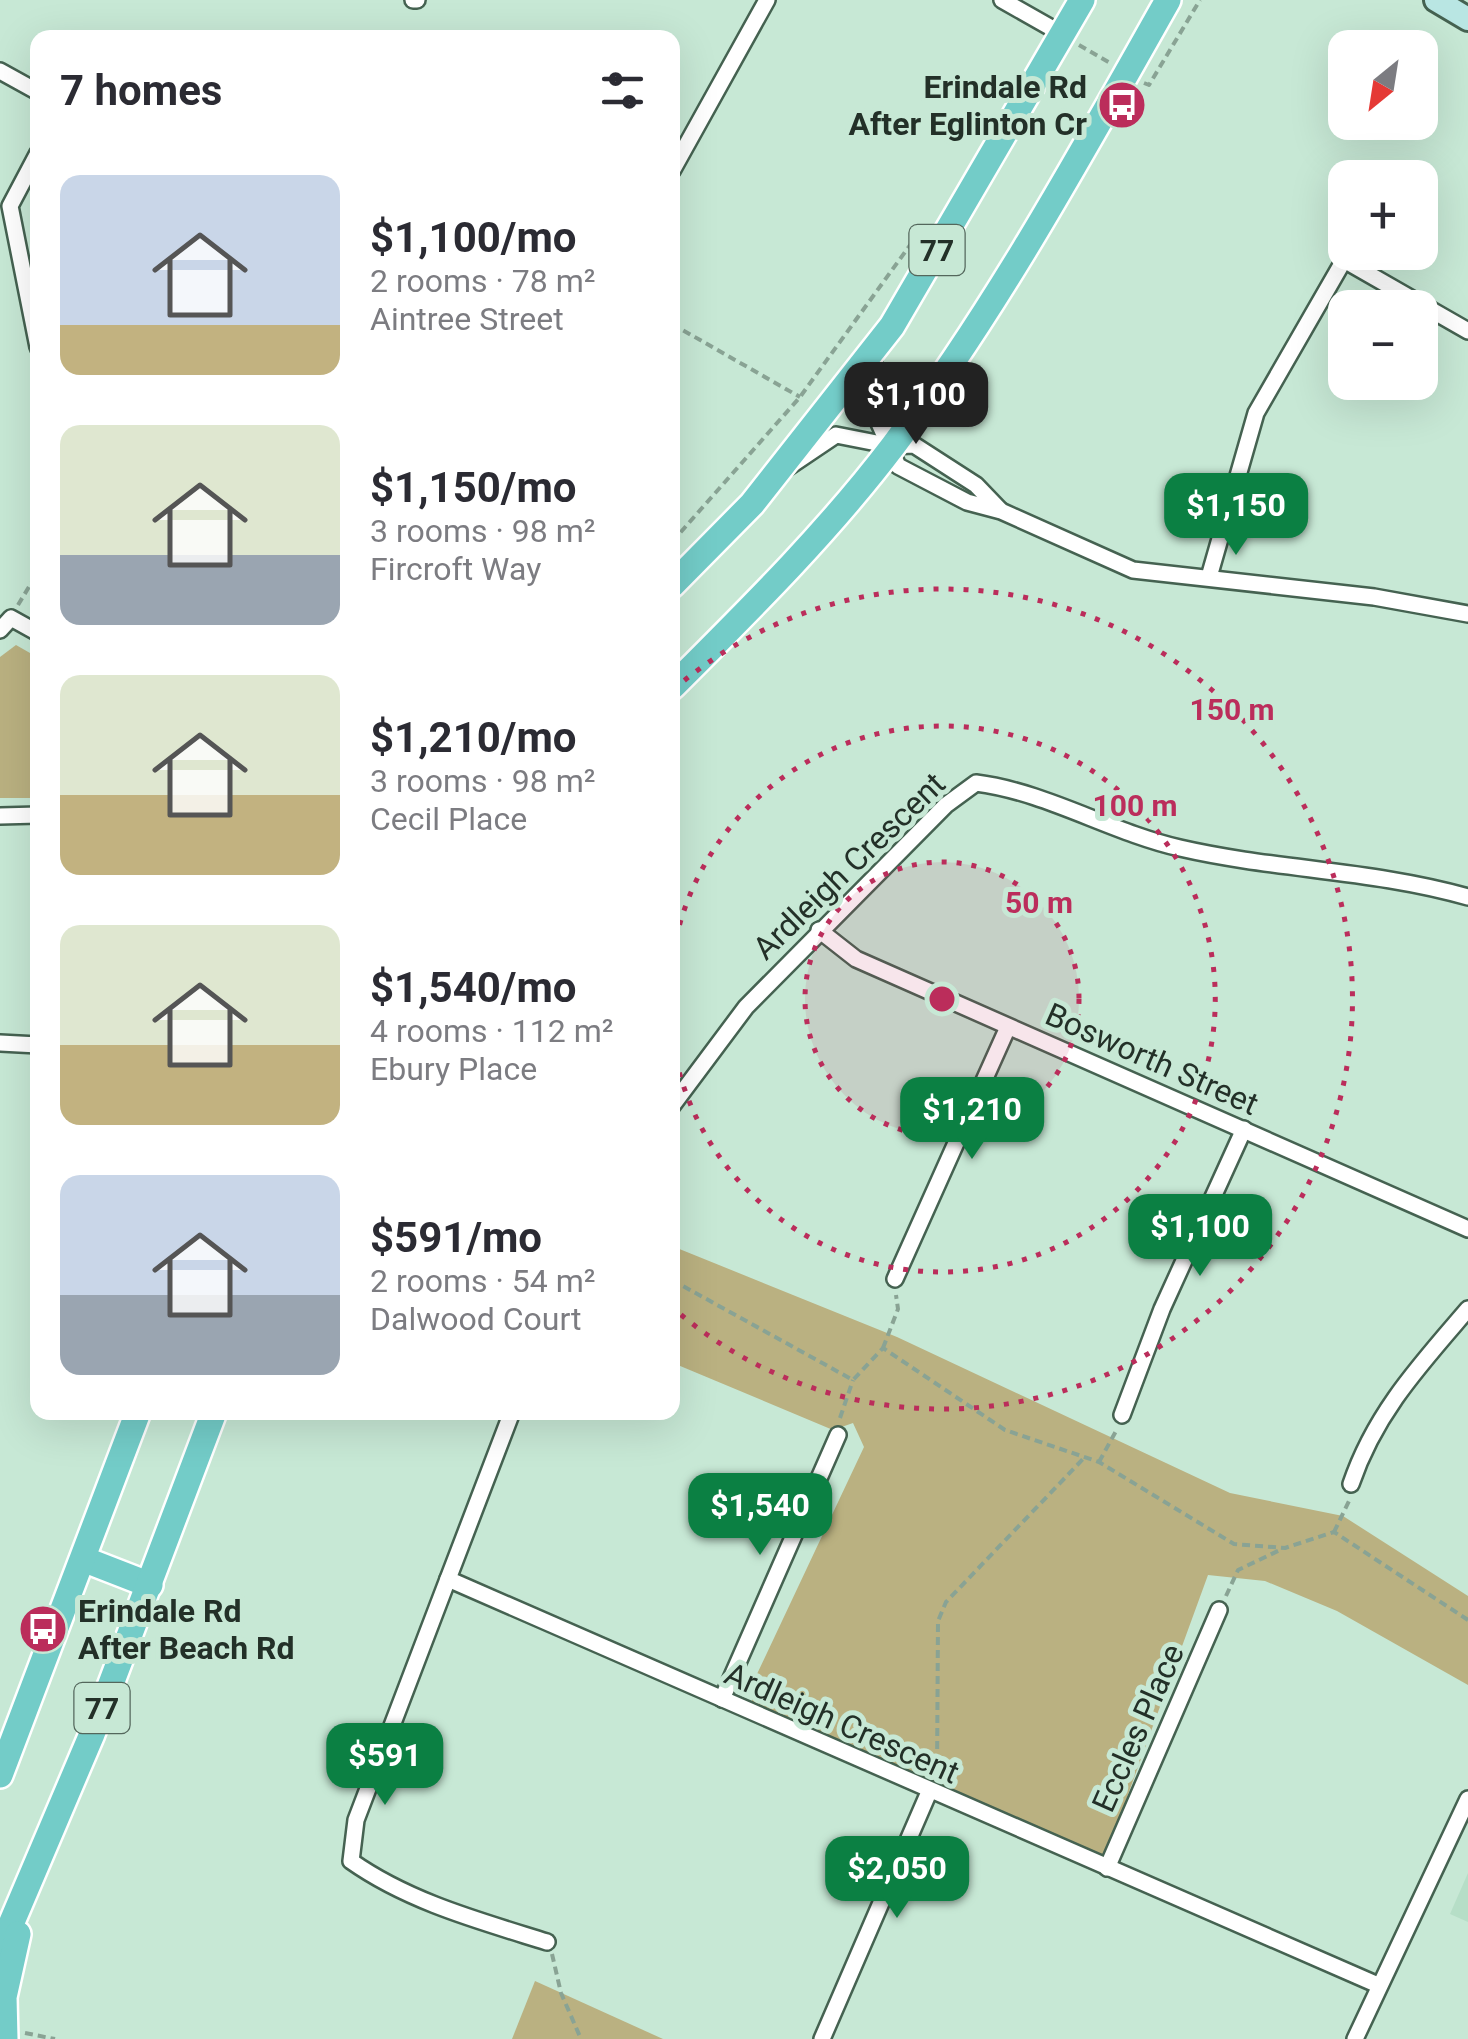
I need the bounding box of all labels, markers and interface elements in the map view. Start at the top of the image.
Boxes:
north arrow [1328,30,1438,140]
map controls [1328,30,1438,400]
icon: filters [595,63,650,118]
text: 7 homes [60,66,222,115]
place label: Erindale Rd After Eglinton Cr [848,68,1087,143]
bus stop icon: Erindale Rd After Eglinton Cr [1096,79,1148,131]
button: + [1328,160,1438,270]
text: $1,100/mo [370,213,577,262]
icon: home [140,215,260,335]
road number: 77 [910,225,964,275]
text: 2 rooms · 78 m² [370,262,595,300]
button: − [1328,290,1438,400]
text: Aintree Street [370,300,564,338]
pin: $1,100 [835,362,997,447]
text: $1,100 [866,375,966,413]
text: $1,150/mo [370,463,577,512]
icon: home [140,465,260,585]
pin: $1,150 [1155,473,1317,558]
text: $1,150 [1186,486,1286,524]
text: 3 rooms · 98 m² [370,512,595,550]
text: Fircroft Way [370,550,541,588]
text: 150 m [1189,692,1275,727]
text: $1,210/mo [370,713,577,762]
icon: home [140,715,260,835]
text: 3 rooms · 98 m² [370,762,595,800]
street label: Ardleigh Crescent [745,765,953,967]
text: 100 m [1092,788,1178,823]
text: Cecil Place [370,800,527,838]
text: 50 m [1005,885,1073,920]
text: $1,540/mo [370,963,577,1012]
icon: home [140,965,260,1085]
centre of rings [924,981,960,1017]
street label: Bosworth Street [1040,995,1264,1123]
text: 4 rooms · 112 m² [370,1012,613,1050]
text: Ebury Place [370,1050,537,1088]
pin: $1,210 [891,1077,1053,1162]
text: $1,210 [922,1090,1022,1128]
pin: $1,100 [1119,1194,1281,1279]
text: $1,100 [1150,1207,1250,1245]
text: $591/mo [370,1213,542,1262]
icon: home [140,1215,260,1335]
text: 2 rooms · 54 m² [370,1262,595,1300]
text: Dalwood Court [370,1300,582,1338]
pin: $1,540 [679,1473,841,1558]
text: $1,540 [710,1486,810,1524]
place label: Erindale Rd After Beach Rd [78,1592,295,1667]
bus stop icon: Erindale Rd After Beach Rd [17,1603,69,1655]
street label: Eccles Place [1084,1638,1192,1818]
street label: Ardleigh Crescent [719,1654,965,1792]
road number: 77 [74,1683,130,1733]
pin: $591 [326,1723,444,1808]
text: $591 [348,1736,422,1774]
pin: $2,050 [816,1836,978,1921]
text: $2,050 [847,1849,947,1887]

